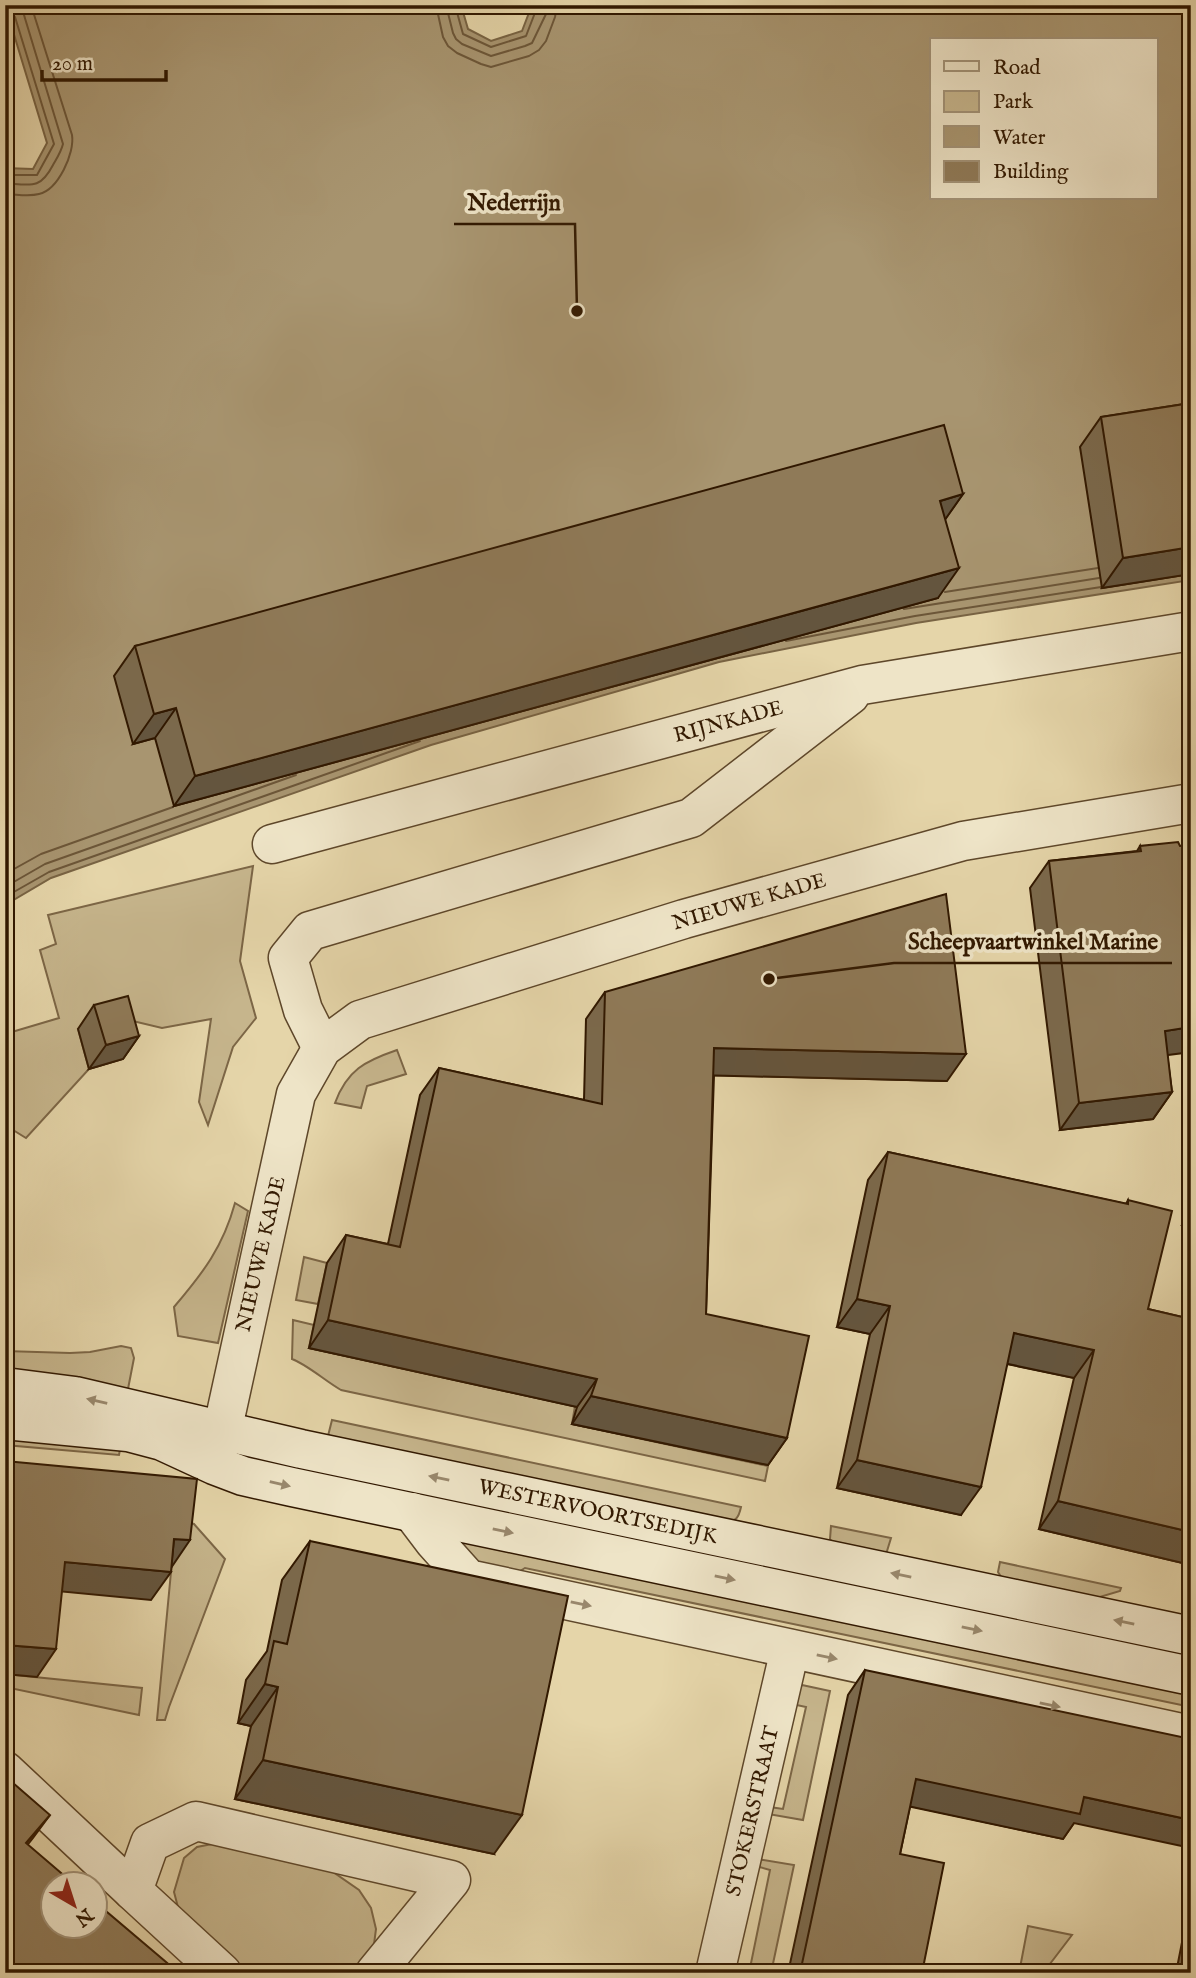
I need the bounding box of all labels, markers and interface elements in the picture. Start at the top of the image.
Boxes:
scale bar [42,38,166,82]
legend [930,38,1158,200]
text: 20 m [52,51,93,78]
text: Road [993,55,1041,82]
text: Park [993,89,1034,116]
text: Water [993,125,1046,152]
text: Building [993,159,1069,186]
callout: Nederrijn [454,180,575,224]
text: Nederrijn [466,189,561,218]
street label: RIJNKADE [671,695,786,750]
street label: NIEUWE KADE [669,868,830,937]
callout: Scheepvaartwinkel Marine [894,919,1172,963]
text: Scheepvaartwinkel Marine [908,928,1158,957]
street label: NIEUWE KADE [230,1174,292,1335]
one-way arrow [86,1396,108,1407]
one-way arrow [428,1472,450,1483]
street label: WESTERVOORTSEDIJK [476,1474,721,1551]
one-way arrow [269,1479,291,1490]
one-way arrow [492,1525,514,1536]
one-way arrow [890,1569,912,1580]
one-way arrow [714,1572,736,1583]
one-way arrow [570,1598,592,1609]
one-way arrow [1113,1616,1135,1627]
one-way arrow [961,1624,983,1635]
one-way arrow [816,1652,838,1663]
one-way arrow [1039,1700,1061,1711]
street label: STOKERSTRAAT [721,1723,786,1899]
north arrow [38,1870,108,1940]
text: N [69,1902,98,1932]

